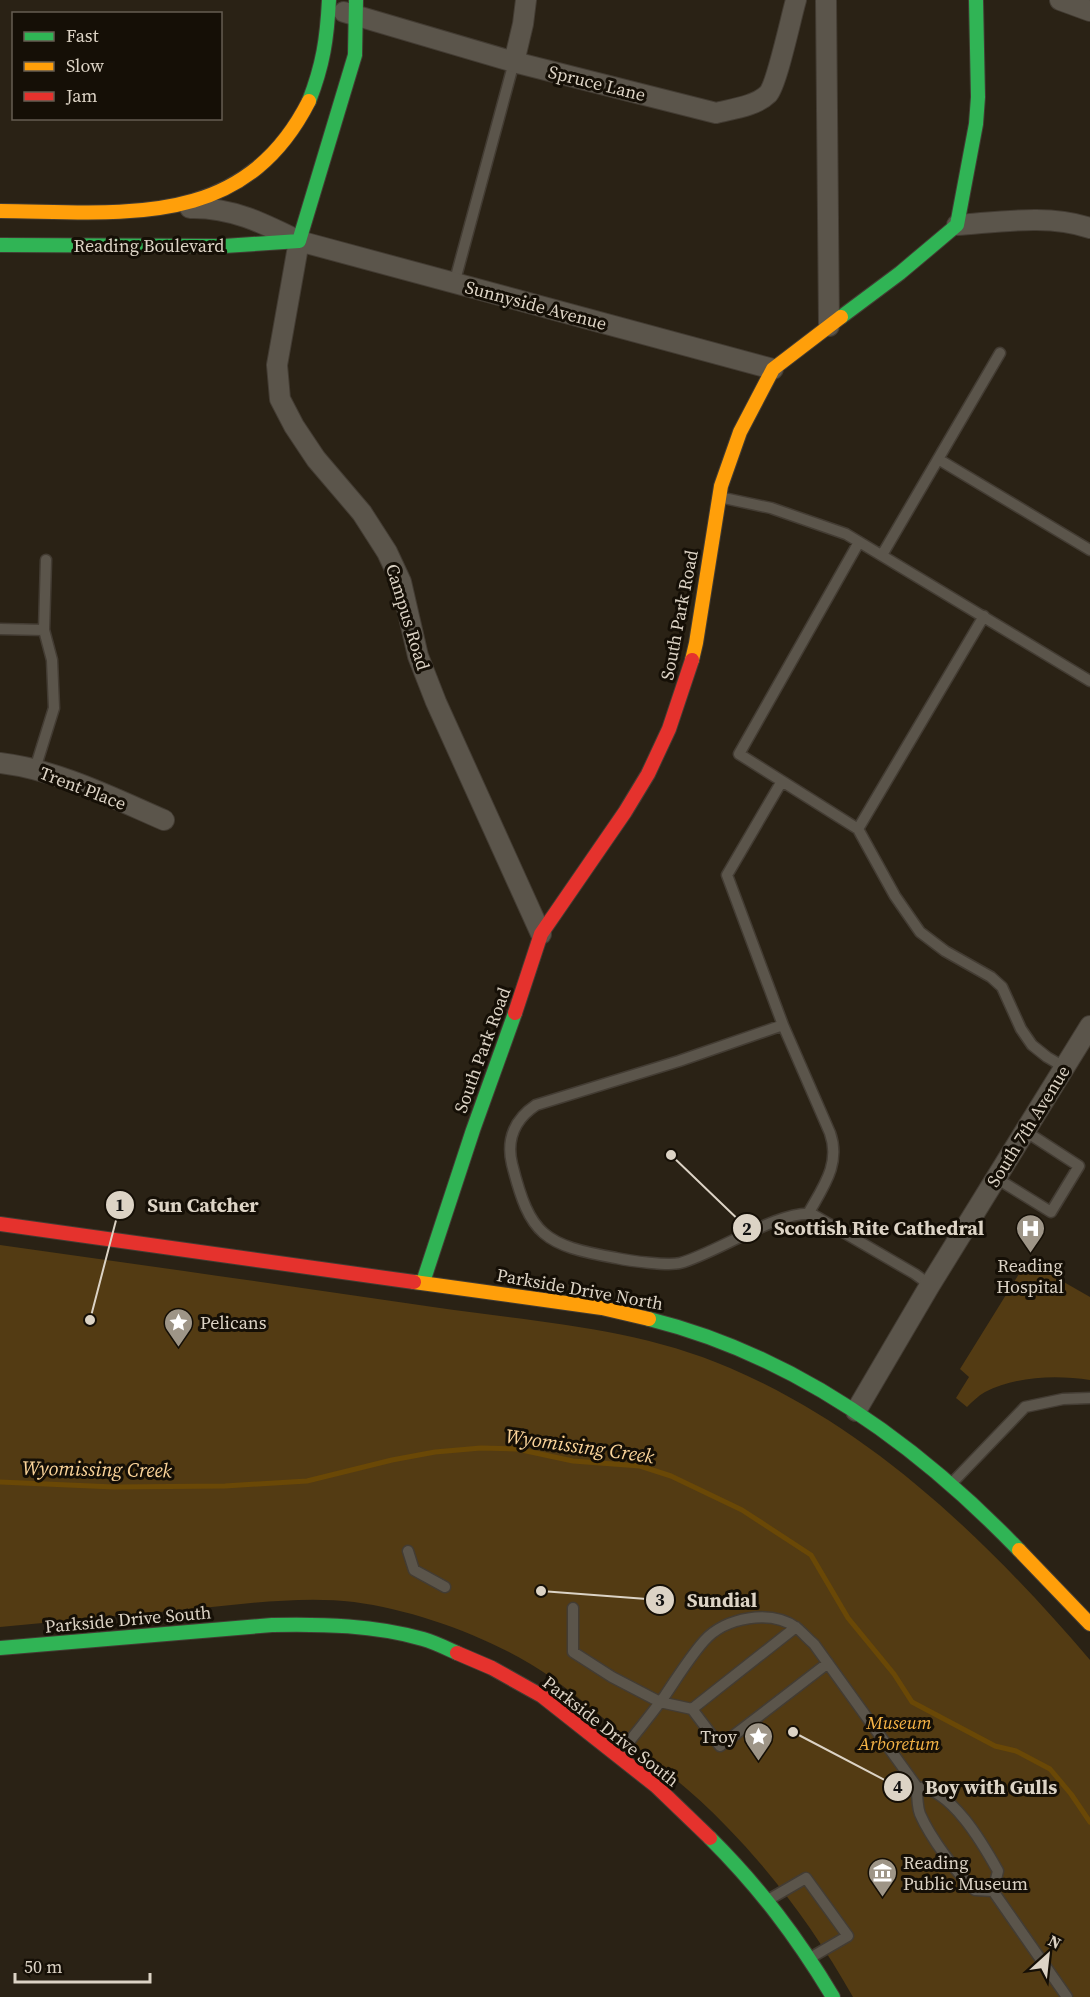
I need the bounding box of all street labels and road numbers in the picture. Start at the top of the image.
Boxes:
street label: Spruce Lane [546,59,648,107]
street label: Reading Boulevard [73,233,225,258]
street label: Sunnyside Avenue [462,274,610,336]
street label: South Park Road [654,548,704,682]
street label: Campus Road [380,561,436,673]
street label: Trent Place [36,760,130,816]
street label: South Park Road [448,984,516,1116]
street label: South 7th Avenue [981,1060,1075,1192]
street label: Parkside Drive North [495,1262,665,1316]
street label: Parkside Drive South [44,1599,213,1639]
street label: Parkside Drive South [537,1670,685,1792]

